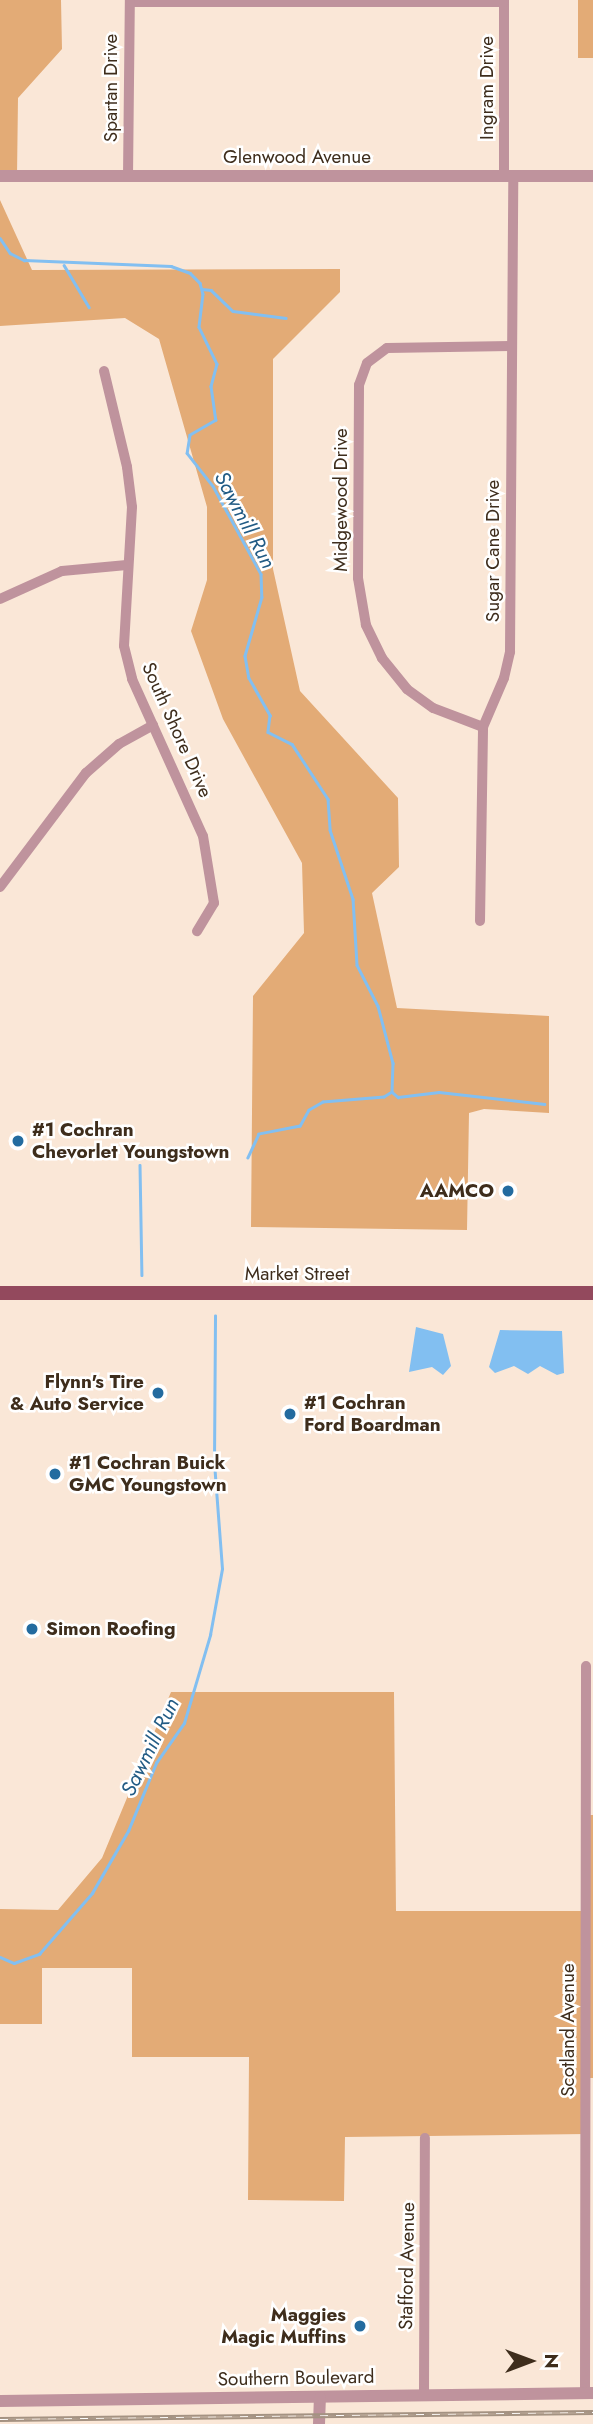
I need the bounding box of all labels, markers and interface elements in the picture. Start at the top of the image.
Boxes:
street label: Spartan Drive [100,34,122,142]
street label: Ingram Drive [476,36,498,140]
street label: Glenwood Avenue [223,146,371,168]
street label: Midgewood Drive [330,428,352,572]
water label: Sawmill Run [209,467,281,573]
street label: Sugar Cane Drive [482,480,504,622]
street label: South Shore Drive [137,659,217,801]
place label: #1 Cochran Chevorlet Youngstown [32,1119,230,1163]
marker: #1 Cochran Chevorlet Youngstown [10,1133,26,1149]
place label: AAMCO [420,1180,494,1202]
marker: AAMCO [500,1183,516,1199]
street label: Market Street [245,1263,349,1285]
place label: Flynn's Tire & Auto Service [10,1371,144,1415]
marker: Flynn's Tire & Auto Service [150,1385,166,1401]
place label: #1 Cochran Ford Boardman [304,1392,441,1436]
marker: #1 Cochran Ford Boardman [282,1406,298,1422]
place label: #1 Cochran Buick GMC Youngstown [69,1452,227,1496]
marker: #1 Cochran Buick GMC Youngstown [47,1466,63,1482]
place label: Simon Roofing [46,1618,176,1640]
marker: Simon Roofing [24,1621,40,1637]
water label: Sawmill Run [115,1694,185,1800]
street label: Scotland Avenue [557,1963,579,2097]
street label: Stafford Avenue [394,2202,420,2330]
place label: Maggies Magic Muffins [221,2304,346,2348]
marker: Maggies Magic Muffins [352,2318,368,2334]
north arrow [495,2326,565,2396]
text: N [538,2353,565,2369]
street label: Southern Boulevard [217,2365,375,2391]

